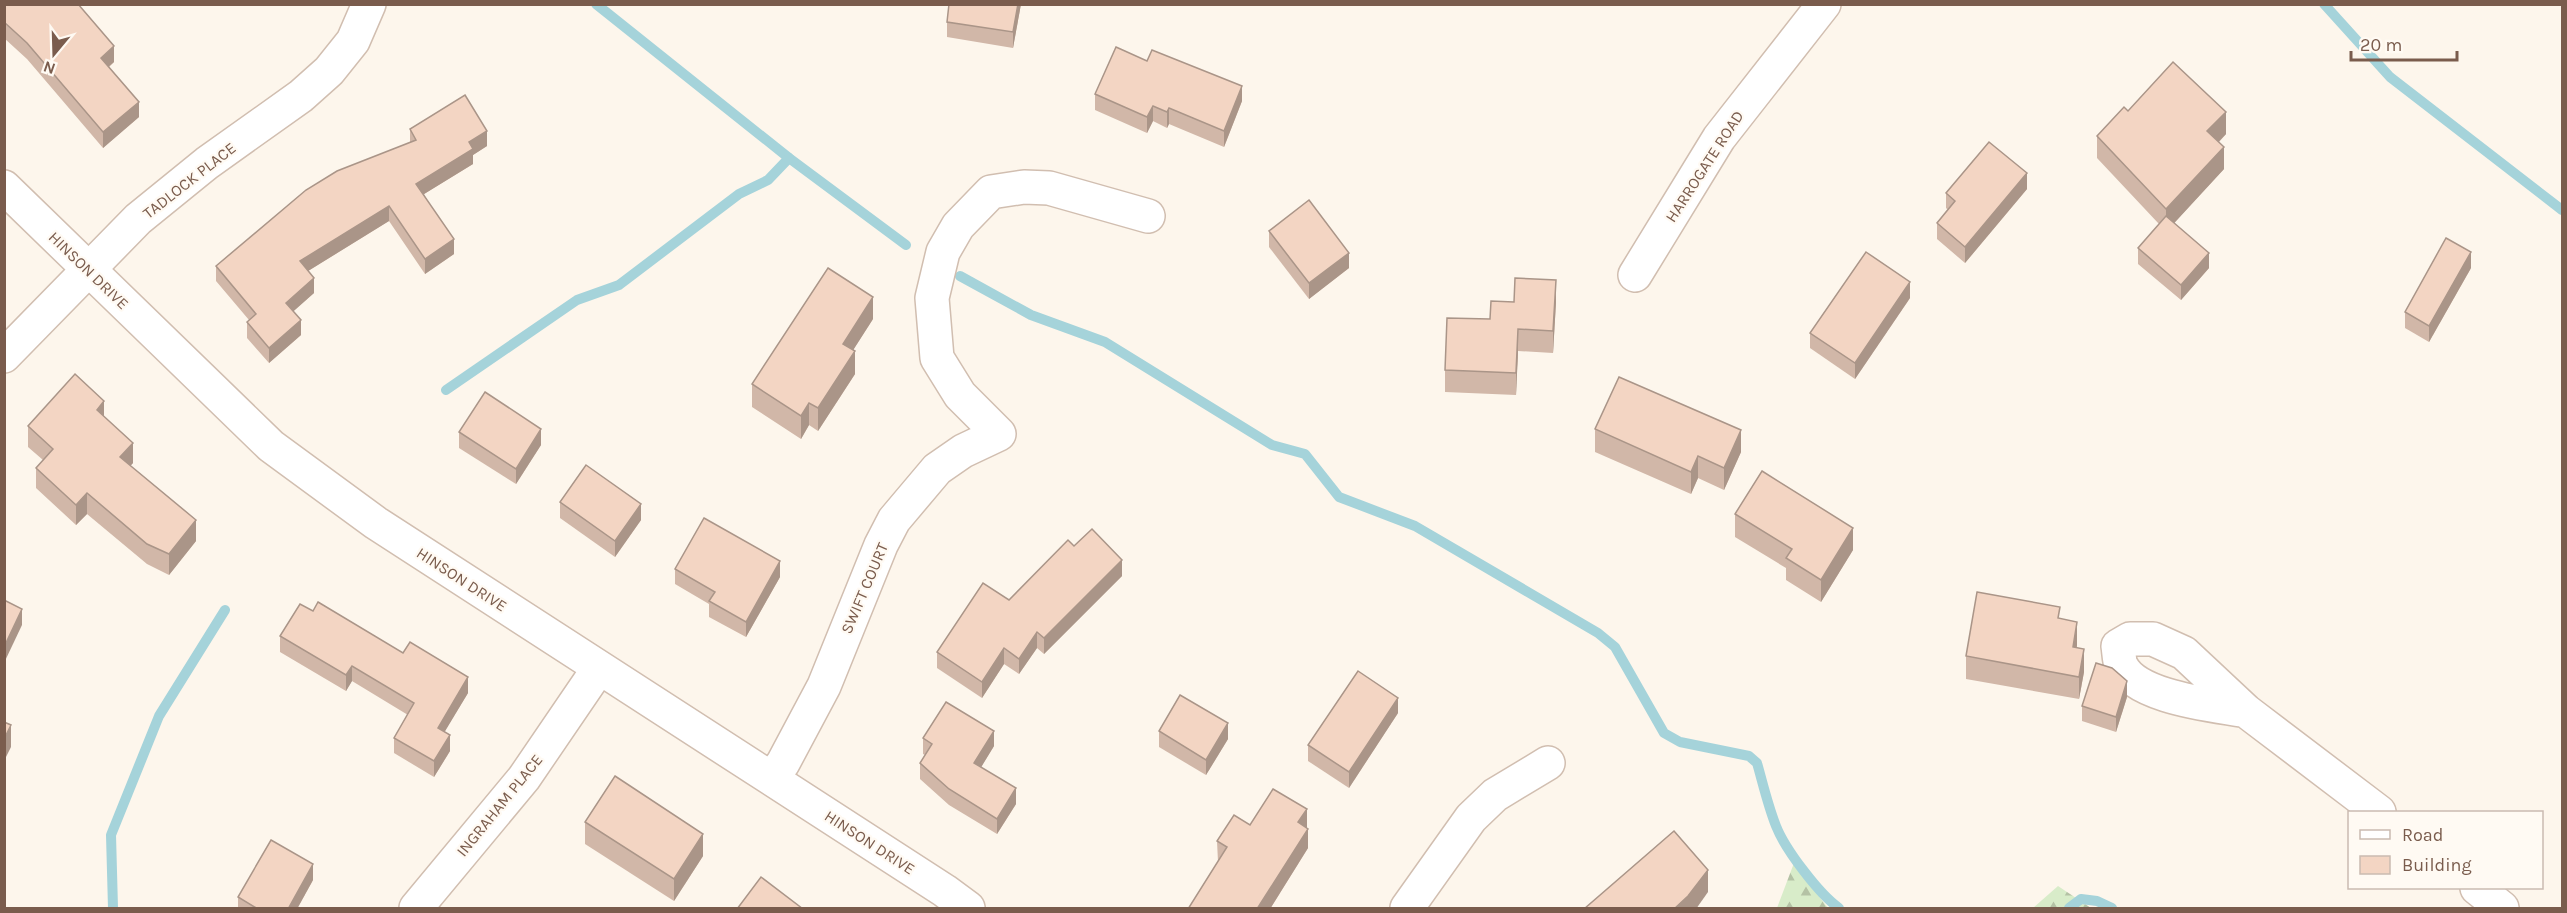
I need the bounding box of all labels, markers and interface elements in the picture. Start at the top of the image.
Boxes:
north arrow [24,24,84,84]
scale bar [2351,24,2458,62]
text: 20 m [2360,34,2402,56]
text: N [41,57,58,79]
street label: HARROGATE ROAD [1661,107,1748,226]
street label: TADLOCK PLACE [139,138,240,223]
street label: HINSON DRIVE [45,228,133,313]
street label: SWIFT COURT [837,540,892,637]
street label: HINSON DRIVE [413,543,510,616]
street label: INGRAHAM PLACE [452,750,547,860]
street label: HINSON DRIVE [821,806,918,879]
legend [2348,811,2543,889]
text: Road [2402,824,2443,846]
text: Building [2402,854,2472,876]

